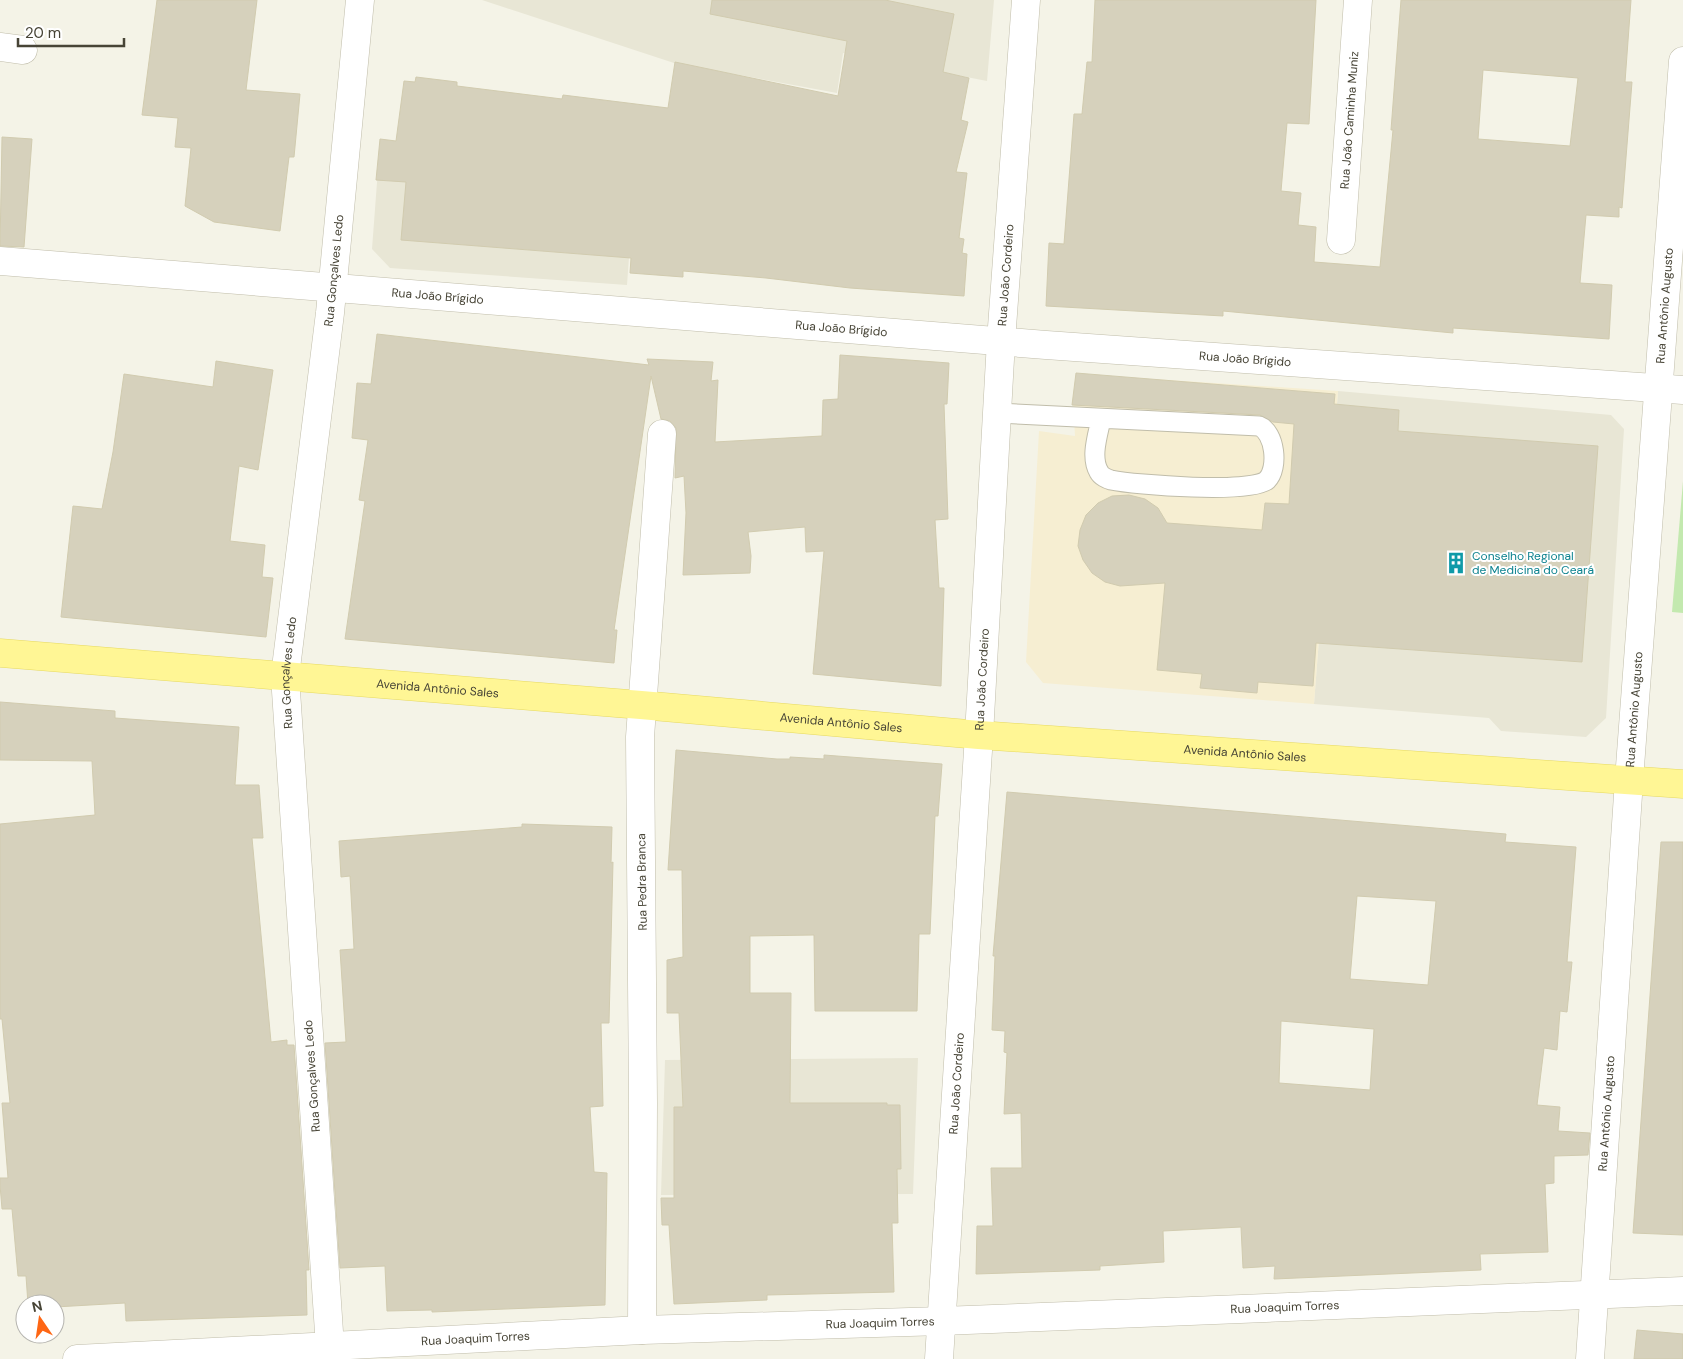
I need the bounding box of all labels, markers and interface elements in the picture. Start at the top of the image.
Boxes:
scale bar [18,15,124,47]
text: 20 m [25,23,61,43]
street label: Rua João Caminha Muniz [1337,51,1362,190]
street label: Rua Gonçalves Ledo [320,214,347,327]
street label: Rua João Cordeiro [994,223,1018,327]
street label: Rua Antônio Augusto [1652,247,1677,364]
street label: Rua João Brígido [391,284,484,308]
street label: Rua João Brígido [795,317,888,340]
street label: Rua João Brígido [1198,348,1292,370]
place label: Conselho Regional de Medicina do Ceará [1472,548,1594,578]
building icon: Conselho Regional de Medicina do Ceará [1443,550,1469,576]
street label: Rua Gonçalves Ledo [277,616,300,729]
street label: Rua João Cordeiro [971,628,993,731]
street label: Rua Antônio Augusto [1622,651,1647,768]
street label: Avenida Antônio Sales [376,676,499,701]
street label: Avenida Antônio Sales [779,709,903,736]
street label: Avenida Antônio Sales [1183,741,1307,766]
street label: Rua Pedra Branca [633,833,651,931]
street label: Rua Gonçalves Ledo [300,1019,324,1133]
street label: Rua João Cordeiro [945,1032,968,1135]
street label: Rua Antônio Augusto [1595,1055,1618,1172]
north arrow [15,1294,65,1344]
text: N [30,1296,44,1316]
street label: Rua Joaquim Torres [1230,1297,1340,1317]
street label: Rua Joaquim Torres [825,1313,935,1332]
street label: Rua Joaquim Torres [421,1328,530,1349]

